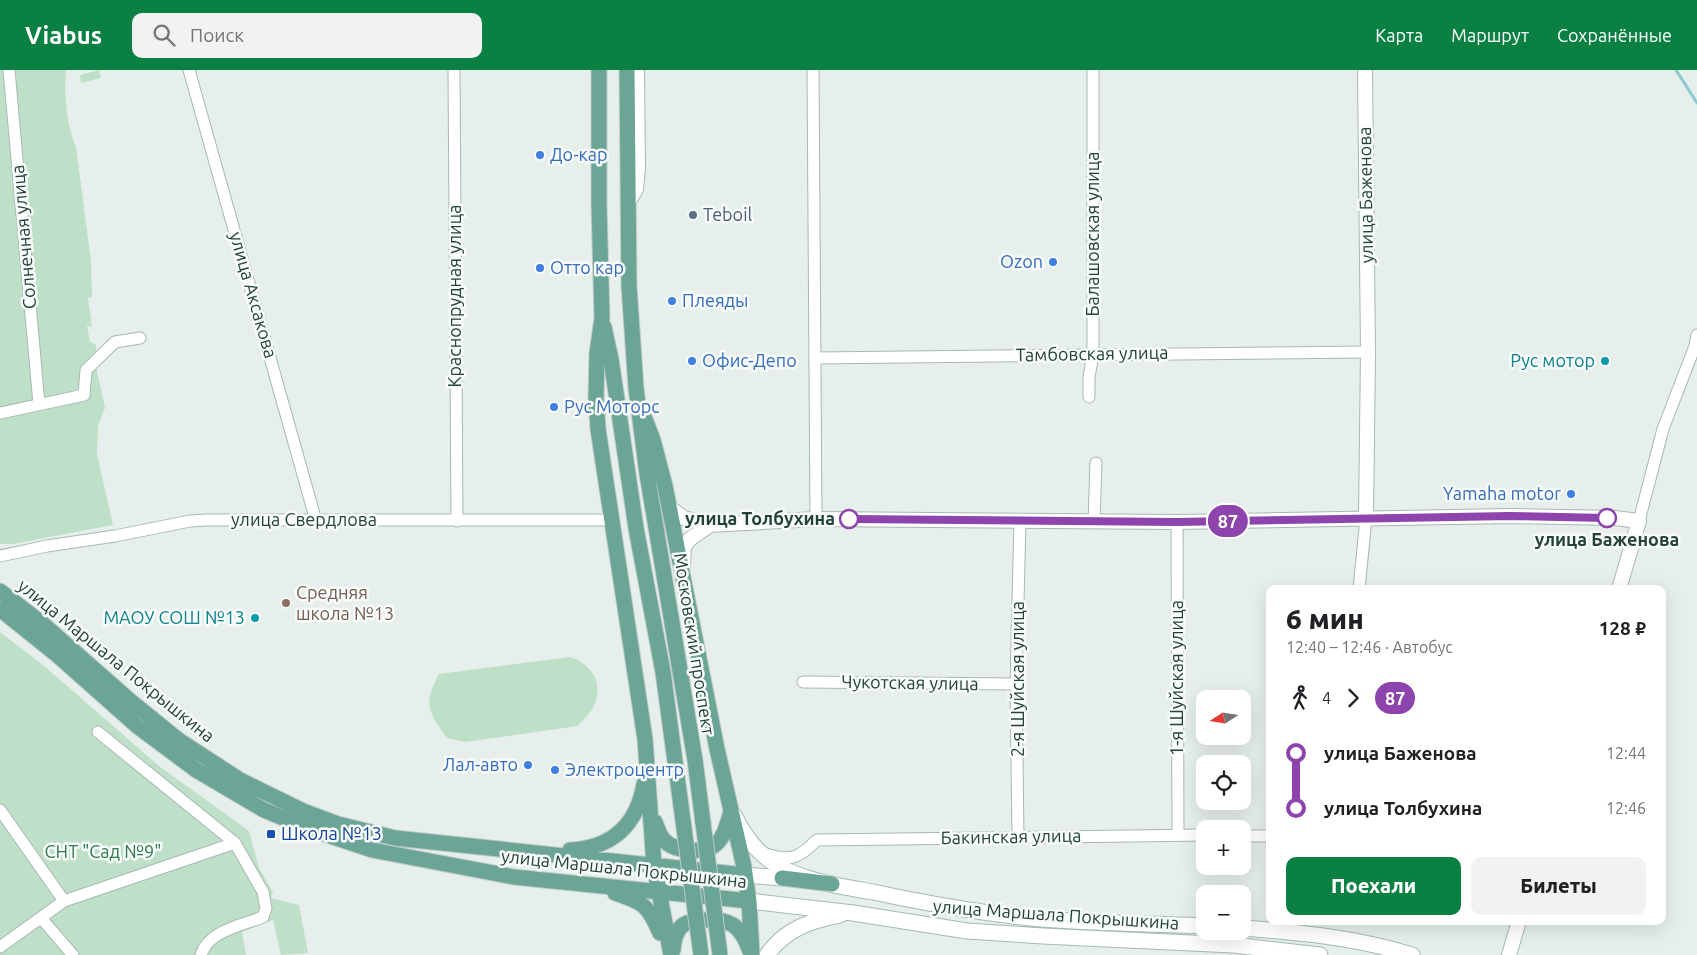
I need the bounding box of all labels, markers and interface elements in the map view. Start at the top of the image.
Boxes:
search box [132,13,482,58]
icon: search [150,21,178,49]
text: Viabus [25,22,102,49]
text: Поиск [190,24,244,46]
text: Карта [1375,25,1423,45]
text: Маршрут [1451,25,1529,45]
text: Сохранённые [1557,25,1672,45]
street label: улица Баженова [1354,126,1376,264]
place label: До-кар [550,144,608,164]
marker: До-кар [534,149,546,161]
street label: Балашовская улица [1082,151,1102,317]
street label: Солнечная улица [7,164,39,310]
place label: Teboil [703,204,753,224]
street label: Краснопрудная улица [444,205,464,387]
marker: Teboil [687,209,699,221]
street label: улица Аксакова [226,229,282,360]
place label: Ozon [1000,251,1043,271]
marker: Ozon [1047,256,1059,268]
place label: Отто кар [550,257,624,277]
marker: Отто кар [534,262,546,274]
place label: Плеяды [682,290,749,310]
marker: Плеяды [666,295,678,307]
street label: Тамбовская улица [1016,342,1168,364]
place label: Офис-Депо [702,350,797,370]
place label: Рус мотор [1510,350,1595,370]
marker: Офис-Депо [686,355,698,367]
marker: Рус мотор [1599,355,1611,367]
place label: Рус Моторс [564,396,660,416]
marker: Рус Моторс [548,401,560,413]
place label: Yamaha motor [1443,483,1561,503]
marker: Yamaha motor [1565,488,1577,500]
line badge: 87 [1206,505,1250,537]
place label: улица Толбухина [685,508,835,528]
marker: улица Баженова [1597,508,1617,528]
street label: улица Свердлова [231,509,377,529]
marker: улица Толбухина [839,509,859,529]
text: 87 [1218,511,1238,531]
place label: улица Баженова [1535,529,1679,549]
street label: Московский проспект [671,551,719,736]
street label: улица Маршала Покрышкина [14,575,219,746]
place label: Средняя школа №13 [296,582,394,623]
marker: Средняя школа №13 [280,597,292,609]
street label: 1-я Шуйская улица [1166,600,1186,756]
street label: 2-я Шуйская улица [1007,601,1027,757]
text: 6 мин [1286,603,1364,634]
place label: МАОУ СОШ №13 [103,607,245,627]
marker: МАОУ СОШ №13 [249,612,261,624]
text: 128 ₽ [1599,617,1646,639]
text: 12:40 – 12:46 · Автобус [1286,638,1453,656]
street label: Чукотская улица [841,671,979,693]
icon: walk [1286,684,1314,712]
icon: forward [1339,684,1367,712]
text: 87 [1385,688,1405,708]
text: 4 [1322,689,1331,707]
north arrow [1196,690,1251,745]
map controls [1196,690,1251,940]
text: улица Баженова [1324,742,1477,764]
text: 12:44 [1606,744,1646,762]
place label: Лал-авто [443,754,518,774]
button: locate [1196,755,1251,810]
marker: Лал-авто [522,759,534,771]
place label: Электроцентр [565,759,684,779]
marker: Электроцентр [549,764,561,776]
text: улица Толбухина [1324,797,1482,819]
text: 12:46 [1606,799,1646,817]
button: + [1196,820,1251,875]
place label: Школа №13 [281,823,382,843]
street label: Бакинская улица [940,825,1082,847]
marker: Школа №13 [265,828,277,840]
park label: СНТ "Сад №9" [45,841,161,861]
street label: улица Маршала Покрышкина [500,845,748,891]
button: Поехали [1286,857,1461,915]
button: Билеты [1471,857,1646,915]
button: − [1196,885,1251,940]
street label: улица Маршала Покрышкина [932,895,1180,933]

